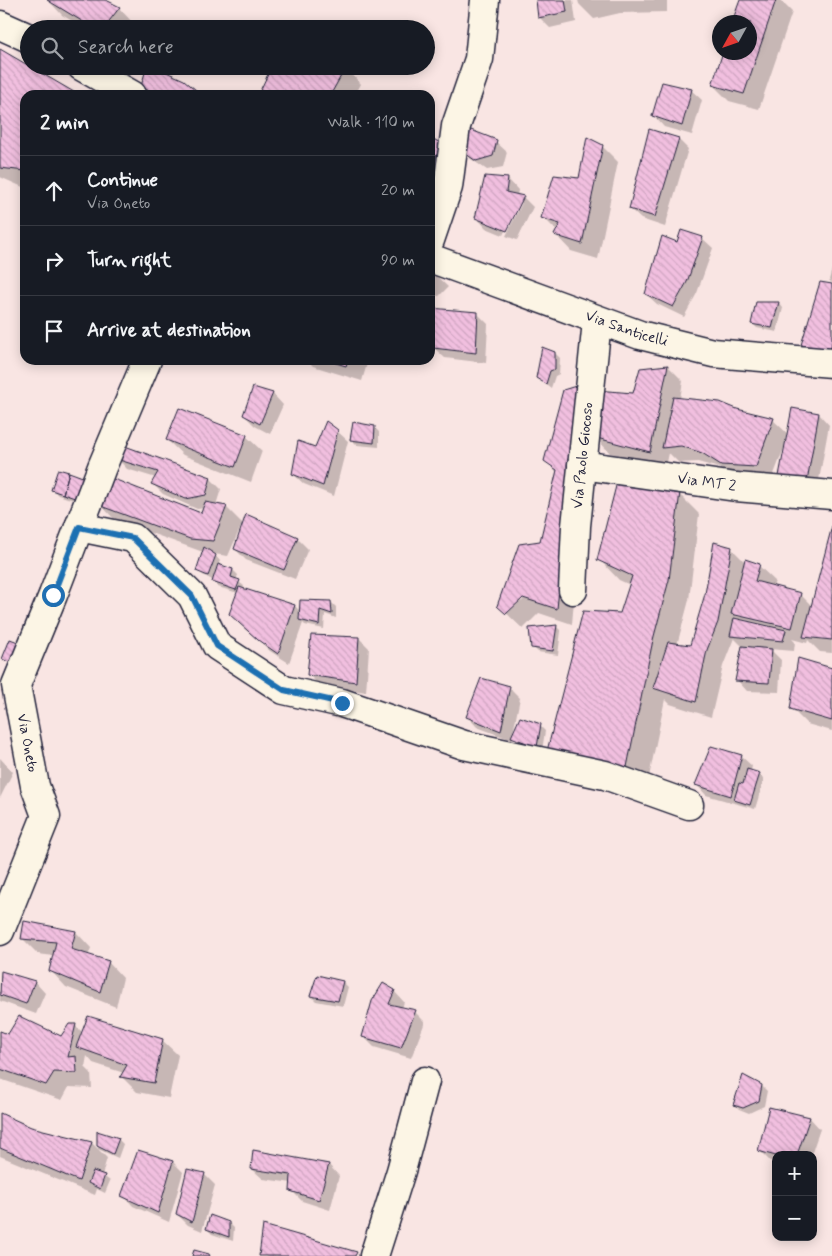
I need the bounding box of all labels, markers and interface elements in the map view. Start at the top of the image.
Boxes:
north arrow [712,15,757,60]
search box [20,20,435,75]
icon: search [38,34,66,62]
text: Search here [78,35,174,60]
text: 2 min [40,109,89,137]
text: Walk · 110 m [327,112,415,133]
text: Continue [87,168,158,193]
icon: ahead [40,177,68,205]
text: 20 m [381,180,415,201]
text: Via Oneto [87,193,150,214]
icon: right [40,247,68,275]
text: Turn right [87,248,171,273]
text: 90 m [381,250,415,271]
street label: Via Santicelli [583,306,670,352]
icon: arrive [40,317,68,345]
text: Arrive at destination [87,318,251,343]
street label: Via Paolo Giocoso [568,401,599,510]
street label: Via MT 2 [676,469,737,497]
route start [42,584,65,607]
route end [331,692,354,715]
street label: Via Oneto [12,712,42,774]
map controls [772,1151,817,1241]
button: + [772,1151,817,1196]
button: − [772,1196,817,1241]

